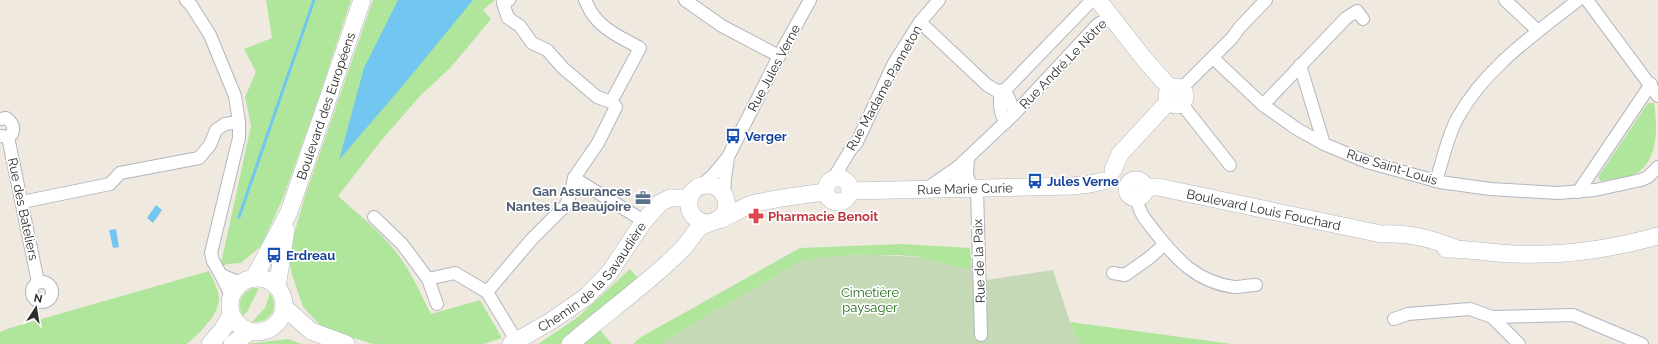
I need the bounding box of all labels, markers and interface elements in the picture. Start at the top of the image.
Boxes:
street label: Rue André Le Nôtre [1016,16,1110,112]
street label: Rue Jules Verne [745,22,803,114]
street label: Rue Madame Panneton [843,23,925,153]
street label: Boulevard des Européens [293,30,358,182]
bus stop icon: Verger [724,127,742,145]
place label: Verger [745,129,787,144]
street label: Rue Saint-Louis [1345,146,1439,188]
street label: Rue des Bateliers [5,156,41,262]
bus stop icon: Jules Verne [1026,172,1044,190]
place label: Jules Verne [1047,174,1119,189]
street label: Rue Marie Curie [917,180,1013,197]
place label: Gan Assurances Nantes La Beaujoire [506,184,632,214]
street label: Boulevard Louis Fouchard [1185,186,1342,233]
office icon: Gan Assurances Nantes La Beaujoire [634,189,652,207]
pharmacy icon: Pharmacie Benoit [747,207,765,225]
place label: Pharmacie Benoit [768,209,878,224]
street label: Rue de la Paix [970,218,988,303]
street label: Chemin de la Savaudière [535,219,649,335]
bus stop icon: Erdreau [265,246,283,264]
place label: Erdreau [286,248,335,263]
park label: Cimetière paysager [841,285,899,315]
north arrow [16,288,56,328]
text: N [33,291,43,306]

